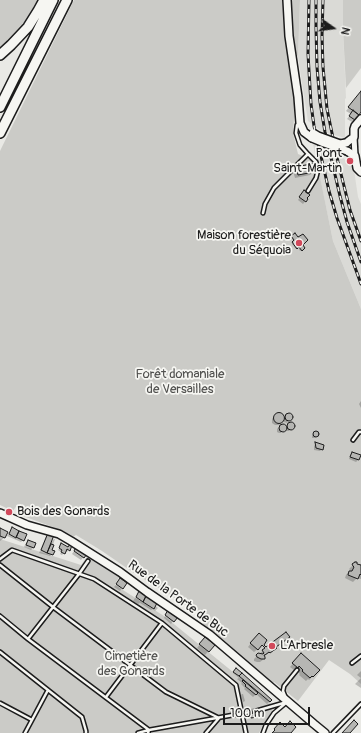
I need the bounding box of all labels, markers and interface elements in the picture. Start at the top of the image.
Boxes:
north arrow [313,8,353,48]
text: N [338,26,352,36]
place label: Pont Saint-Martin [273,146,342,177]
marker: Pont Saint-Martin [345,156,355,166]
place label: Maison forestière du Séquoia [197,228,291,259]
marker: Maison forestière du Séquoia [294,238,304,248]
park label: Forêt domaniale de Versailles [136,367,224,398]
place label: Bois des Gonards [17,504,109,520]
marker: Bois des Gonards [4,507,14,517]
street label: Rue de la Porte de Buc [125,557,231,641]
place label: L’Arbresle [280,638,333,654]
marker: L’Arbresle [267,641,277,651]
park label: Cimetière des Gonards [98,649,164,680]
scale bar [225,699,312,725]
text: 100 m [230,706,264,721]

